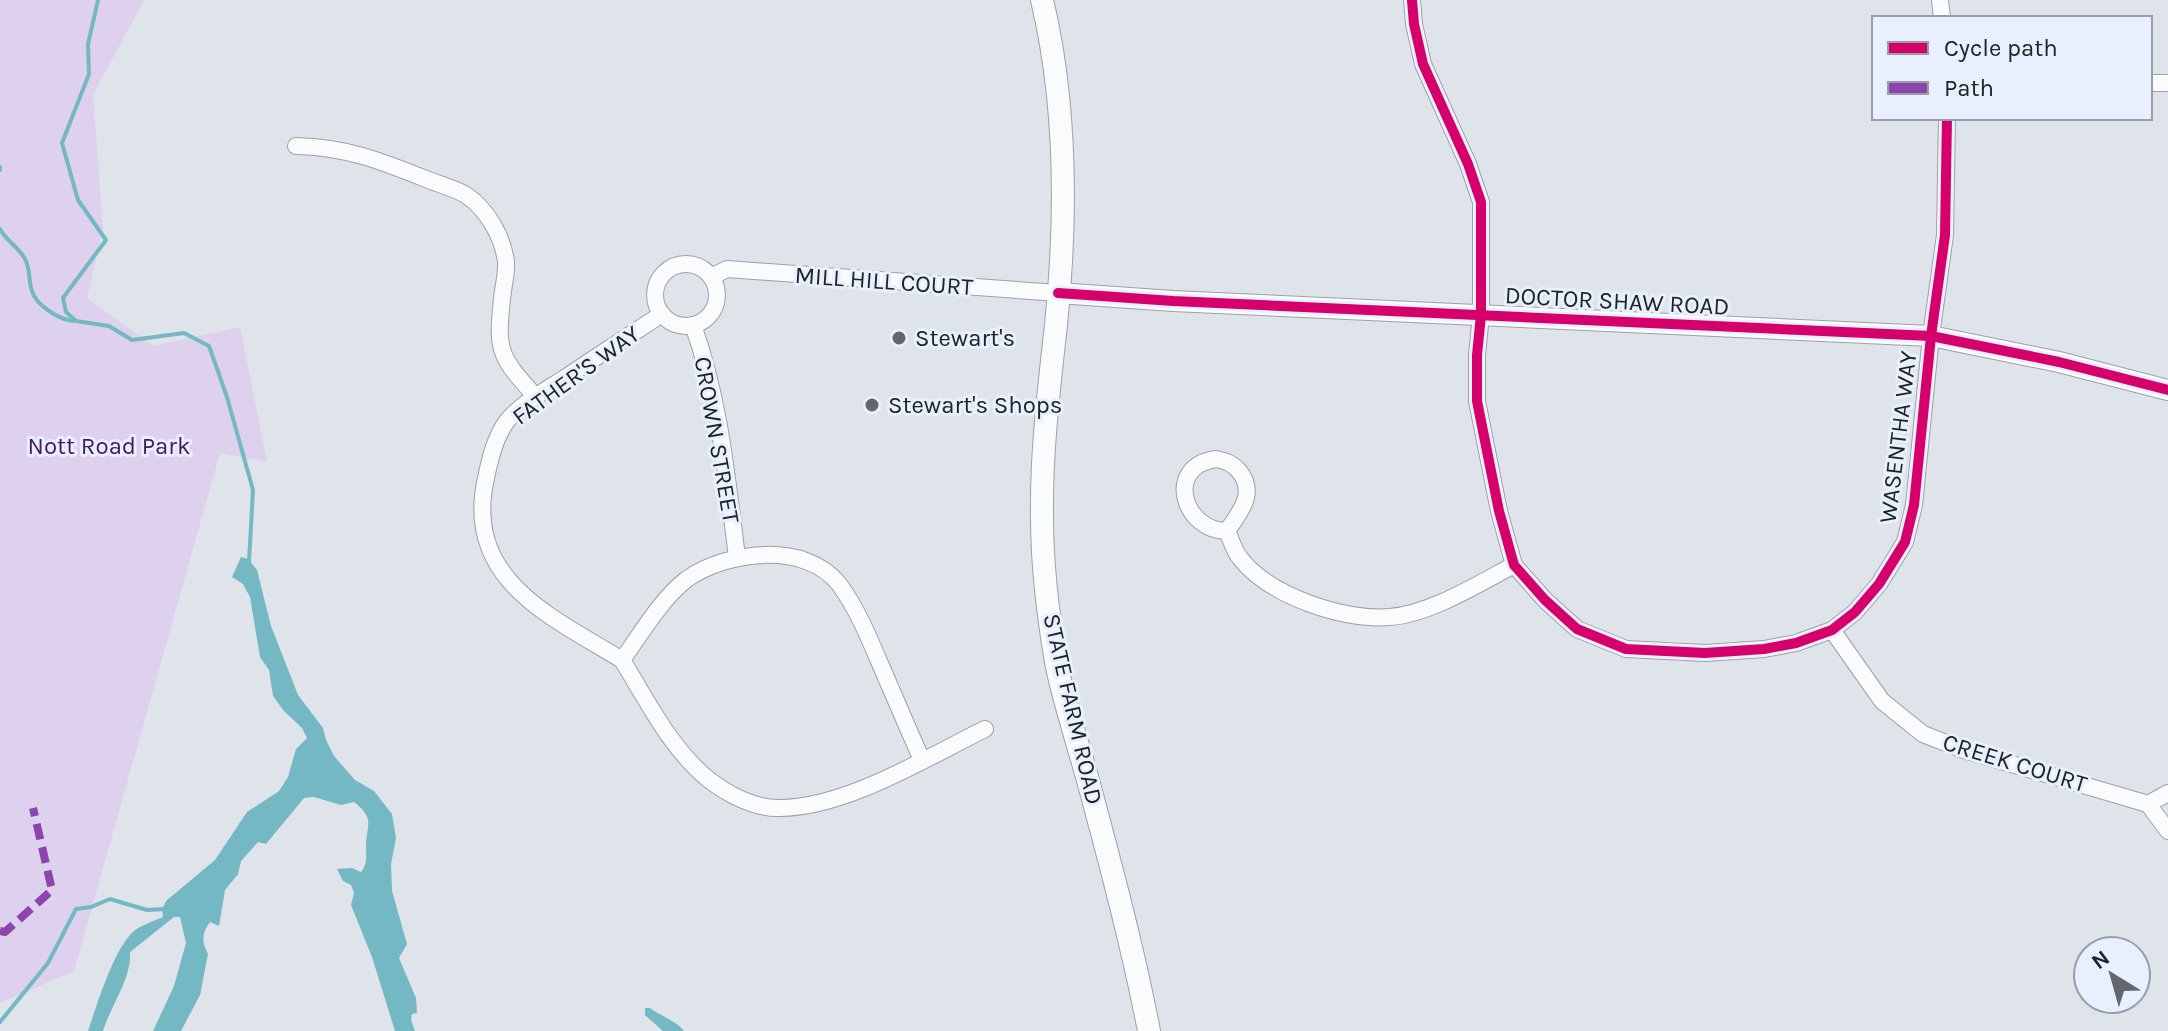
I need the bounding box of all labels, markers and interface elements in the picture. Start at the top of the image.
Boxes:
legend [1872,16,2152,120]
text: Cycle path [1944,34,2058,62]
text: Path [1944,74,1994,102]
street label: MILL HILL COURT [794,261,974,301]
street label: DOCTOR SHAW ROAD [1504,281,1730,321]
street label: FATHER'S WAY [507,319,645,431]
place label: Stewart's [915,324,1015,352]
marker: Stewart's [890,329,908,347]
street label: WASENTHA WAY [1874,349,1922,525]
street label: CROWN STREET [689,355,745,525]
place label: Stewart's Shops [888,391,1062,419]
marker: Stewart's Shops [863,396,881,414]
park label: Nott Road Park [28,432,190,460]
street label: STATE FARM ROAD [1037,611,1109,807]
street label: CREEK COURT [1940,728,2090,798]
north arrow [2072,935,2152,1015]
text: N [2086,945,2115,975]

